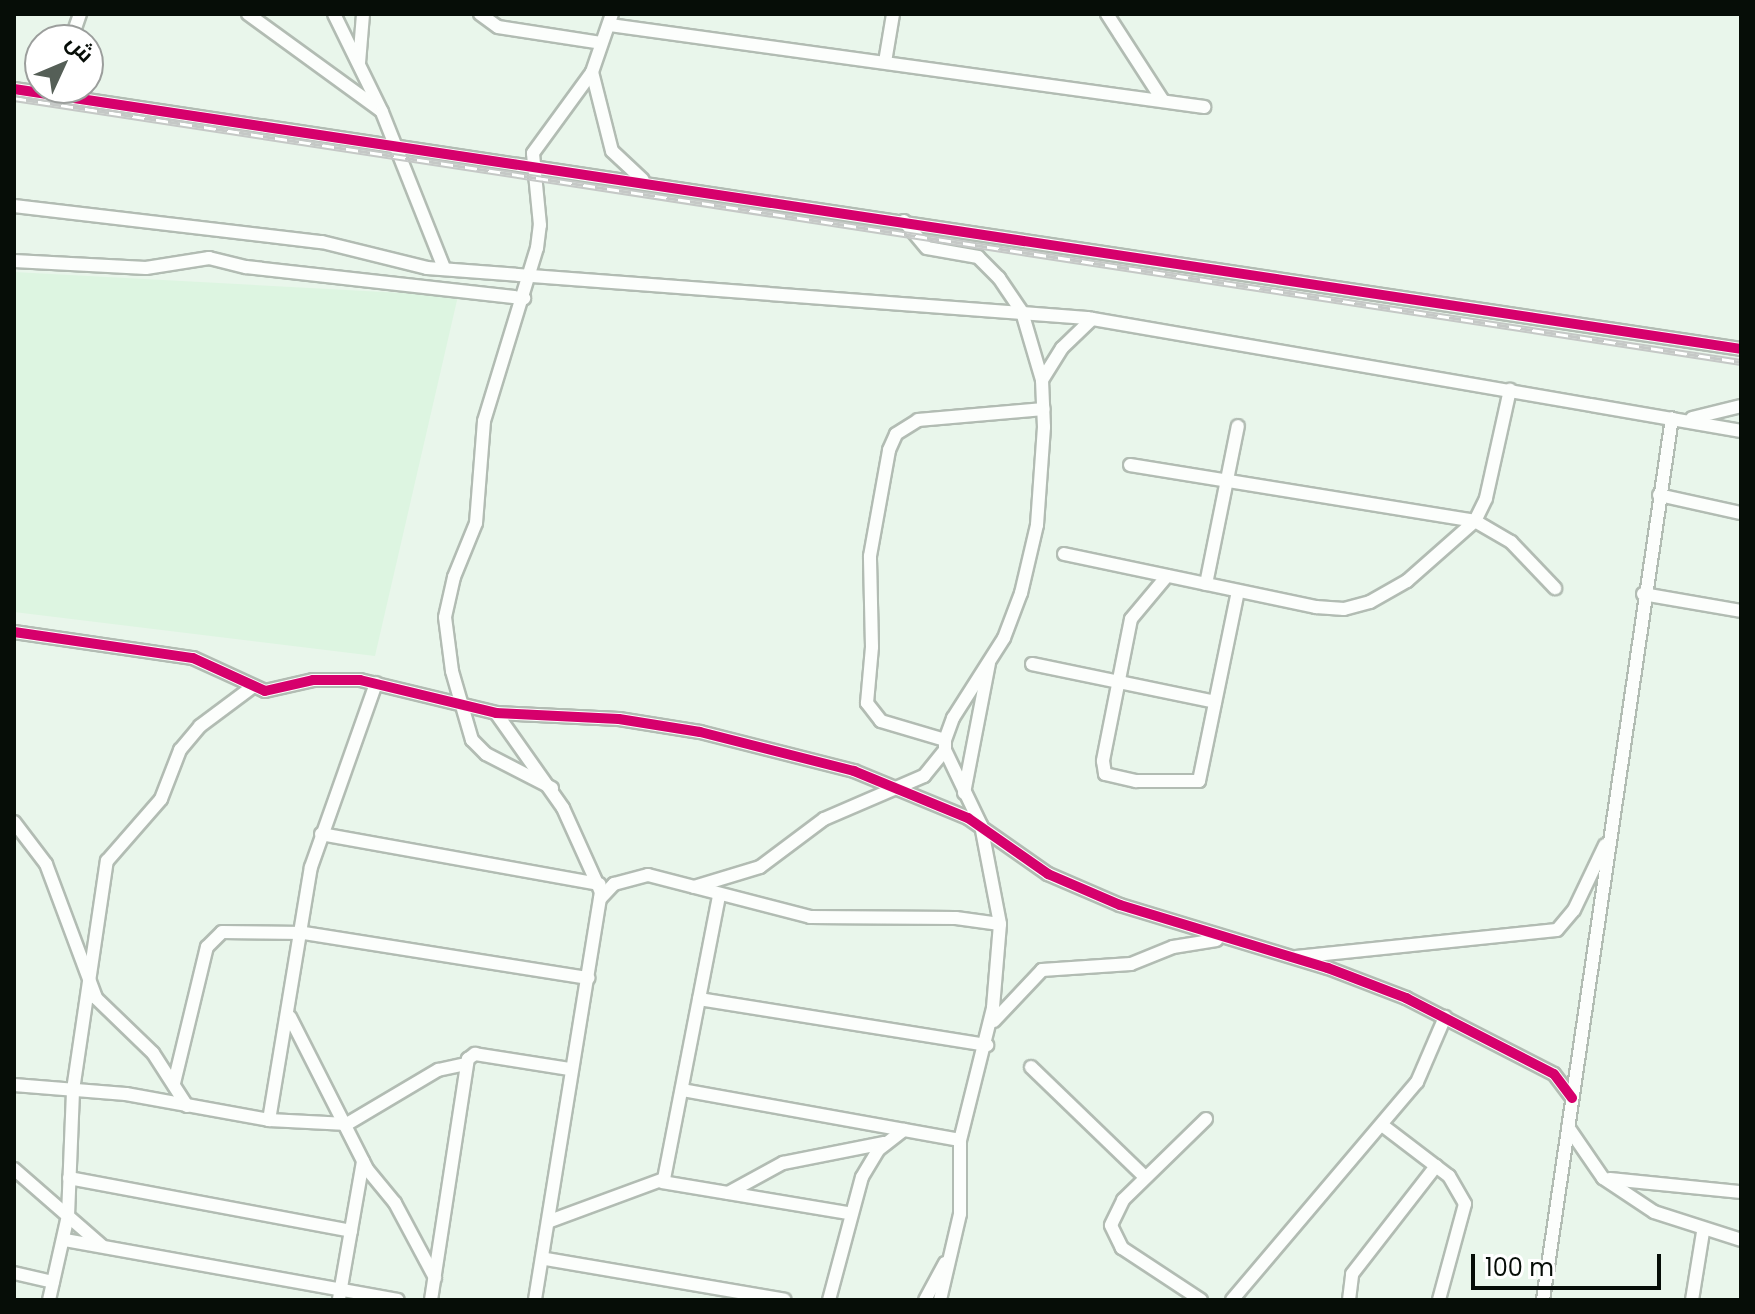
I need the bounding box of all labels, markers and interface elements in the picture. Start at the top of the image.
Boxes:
north arrow [24,24,104,104]
text: ش [59,27,101,69]
scale bar [1475,1238,1665,1288]
text: 100 m [1485,1251,1554,1284]

